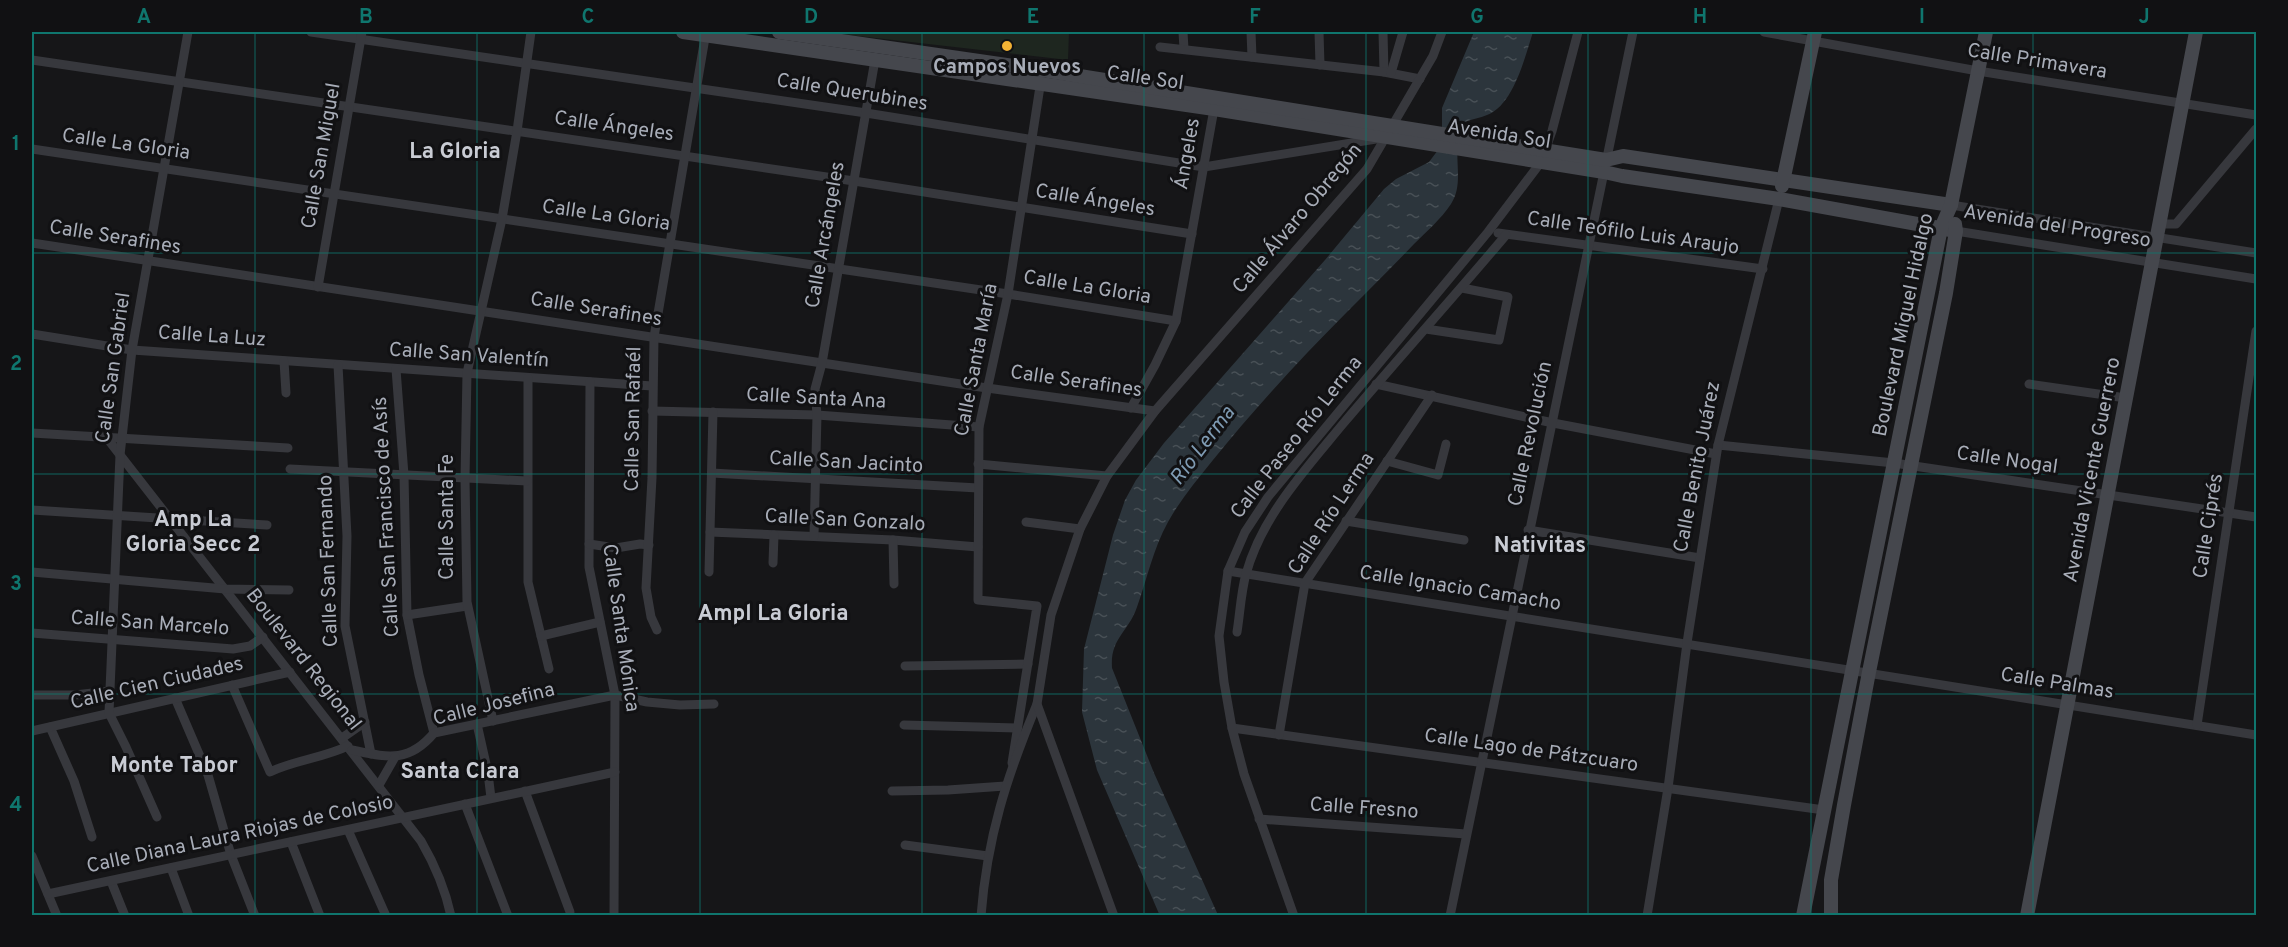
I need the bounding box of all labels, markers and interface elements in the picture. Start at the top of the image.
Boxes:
text: A [137,5,151,31]
text: B [359,5,373,31]
text: C [582,5,594,31]
text: D [804,5,818,31]
text: E [1027,5,1039,31]
text: F [1249,5,1261,31]
text: G [1470,5,1484,31]
text: H [1693,5,1707,31]
text: I [1919,5,1925,31]
text: J [2138,5,2150,31]
street label: Calle Primavera [1965,38,2109,86]
marker: Campos Nuevos [1000,39,1014,53]
place label: Campos Nuevos [933,55,1081,81]
street label: Calle Sol [1105,61,1185,97]
street label: Calle Querubines [775,68,929,118]
street label: Calle San Miguel [296,81,348,231]
street label: Calle Ángeles [552,104,676,148]
street label: Avenida Sol [1445,114,1553,156]
street label: Ángeles [1167,116,1207,192]
street label: Calle La Gloria [60,123,192,167]
text: 1 [12,132,20,158]
street label: Calle Álvaro Obregón [1226,137,1369,300]
district label: La Gloria [409,139,501,166]
street label: Calle Arcángeles [800,160,852,310]
street label: Calle Ángeles [1033,177,1157,223]
street label: Calle La Gloria [540,194,672,238]
street label: Avenida del Progreso [1961,199,2153,255]
street label: Calle Teófilo Luis Araujo [1525,206,1741,262]
street label: Boulevard Miguel Hidalgo [1868,211,1940,439]
street label: Calle Serafines [47,215,183,261]
street label: Calle La Gloria [1021,265,1153,311]
street label: Calle Santa María [949,281,1005,439]
street label: Calle Serafines [528,287,664,333]
street label: Calle San Gabriel [91,291,137,445]
street label: Calle La Luz [157,320,267,354]
street label: Calle San Valentín [388,337,550,375]
street label: Calle San Rafaél [620,346,648,492]
street label: Calle Paseo Río Lerma [1225,351,1369,525]
text: 2 [10,352,22,378]
street label: Avenida Vicente Guerrero [2058,355,2128,585]
street label: Calle Revolución [1503,359,1559,509]
street label: Calle Serafines [1008,360,1144,404]
street label: Calle Benito Juárez [1669,379,1727,555]
street label: Calle Santa Ana [745,382,887,416]
street label: Calle San Francisco de Asís [368,396,406,638]
water label: Río Lerma [1164,401,1242,491]
street label: Calle Nogal [1955,441,2059,481]
street label: Calle San Jacinto [768,446,924,480]
street label: Calle Río Lerma [1283,448,1381,580]
street label: Calle Santa Fe [435,454,461,580]
street label: Calle Ciprés [2188,472,2230,580]
street label: Calle San Fernando [313,474,345,648]
street label: Calle San Gonzalo [764,504,926,538]
district label: Amp La Gloria Secc 2 [125,507,261,559]
district label: Nativitas [1494,533,1586,560]
street label: Calle Santa Mónica [595,542,645,714]
street label: Calle Ignacio Camacho [1357,560,1563,618]
text: 3 [10,572,22,598]
street label: Boulevard Regional [239,584,367,736]
district label: Ampl La Gloria [697,601,849,628]
street label: Calle San Marcelo [70,605,230,643]
street label: Calle Cien Ciudades [68,651,246,717]
street label: Calle Palmas [1999,662,2115,706]
street label: Calle Josefina [430,677,558,733]
street label: Calle Lago de Pátzcuaro [1422,723,1640,779]
district label: Monte Tabor [110,753,238,780]
district label: Santa Clara [401,759,519,786]
street label: Calle Diana Laura Riojas de Colosio [84,790,396,880]
street label: Calle Fresno [1309,792,1419,826]
text: 4 [10,793,22,819]

